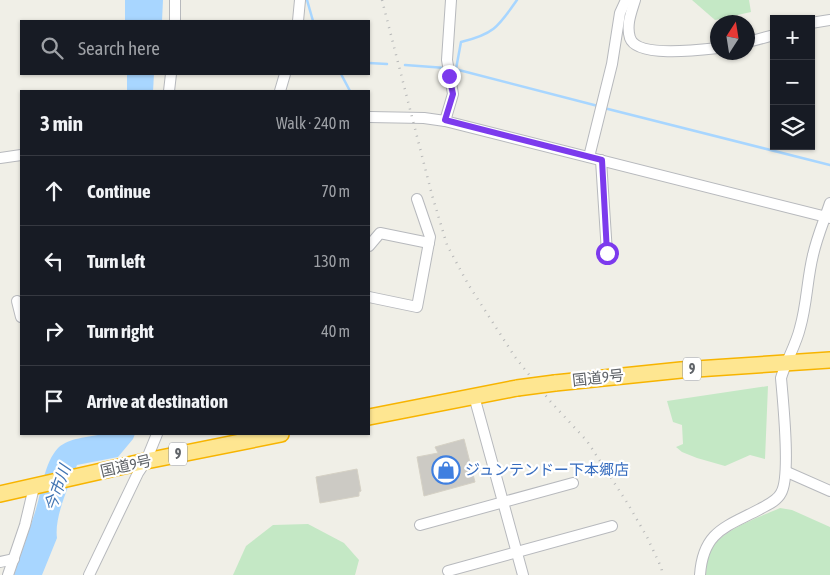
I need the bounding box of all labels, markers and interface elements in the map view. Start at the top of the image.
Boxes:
north arrow [710,15,755,60]
map controls [770,15,815,150]
button: + [770,15,815,60]
search box [20,20,370,75]
icon: search [38,34,66,62]
text: Search here [78,37,160,59]
button: − [770,60,815,105]
route end [438,65,461,88]
button: layers [770,105,815,150]
text: 3 min [40,111,83,135]
text: Walk · 240 m [276,114,350,132]
icon: ahead [40,177,68,205]
text: Continue [87,180,151,202]
text: 70 m [321,182,350,200]
route start [596,242,619,265]
icon: left [40,247,68,275]
text: Turn left [87,250,145,272]
text: 130 m [314,252,350,270]
icon: right [40,317,68,345]
text: Turn right [87,320,154,342]
text: 40 m [321,322,350,340]
road number: 9 [683,358,701,380]
street label: 国道9号 [571,366,625,389]
icon: arrive [40,387,68,415]
text: Arrive at destination [87,390,228,412]
road number: 9 [169,442,187,466]
street label: 国道9号 [99,451,153,480]
shop icon: ジュンテンドー下本郷店 [431,455,461,485]
water label: 今市川 [40,460,74,514]
place label: ジュンテンドー下本郷店 [465,461,629,478]

